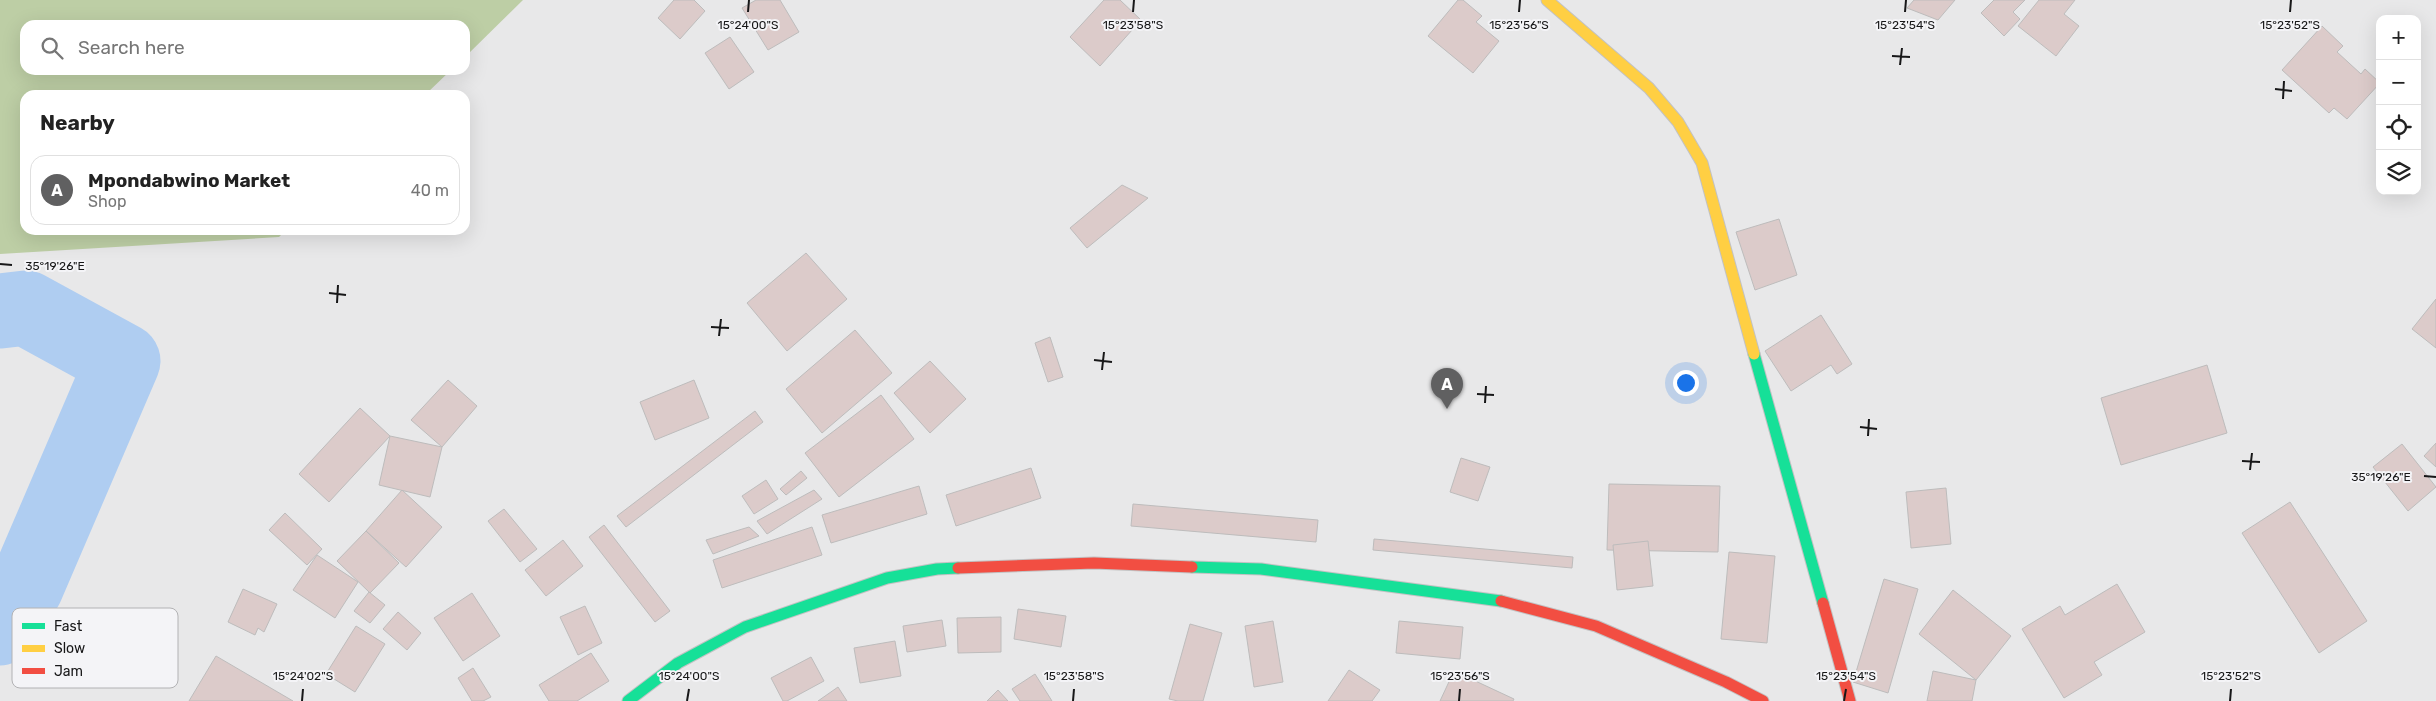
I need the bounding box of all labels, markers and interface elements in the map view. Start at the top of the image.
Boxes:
map controls [2376,15,2421,195]
button: + [2376,15,2421,60]
text: 15°24'00"S [718,18,778,32]
text: 15°23'58"S [1103,18,1163,32]
text: 15°23'56"S [1489,18,1549,32]
text: 15°23'54"S [1875,18,1935,32]
text: 15°23'52"S [2260,18,2320,32]
search box [20,20,470,75]
icon: search [38,34,66,62]
text: Search here [78,36,185,59]
button: − [2376,60,2421,105]
button: locate [2376,105,2421,150]
text: Nearby [40,110,115,135]
button: layers [2376,150,2421,195]
text: Mpondabwino Market [88,169,290,192]
text: A [51,181,63,200]
text: 40 m [411,181,449,200]
text: Shop [88,192,126,211]
text: 35°19'26"E [25,259,85,273]
pin: A [1431,368,1463,409]
your location [1673,370,1699,396]
text: 35°19'26"E [2351,470,2411,484]
legend [12,608,178,688]
text: Fast [54,618,83,635]
text: Slow [54,640,85,657]
text: Jam [54,663,83,680]
text: 15°24'02"S [273,669,333,683]
text: 15°24'00"S [659,669,719,683]
text: 15°23'58"S [1044,669,1104,683]
text: 15°23'56"S [1430,669,1490,683]
text: 15°23'54"S [1816,669,1876,683]
text: 15°23'52"S [2201,669,2261,683]

